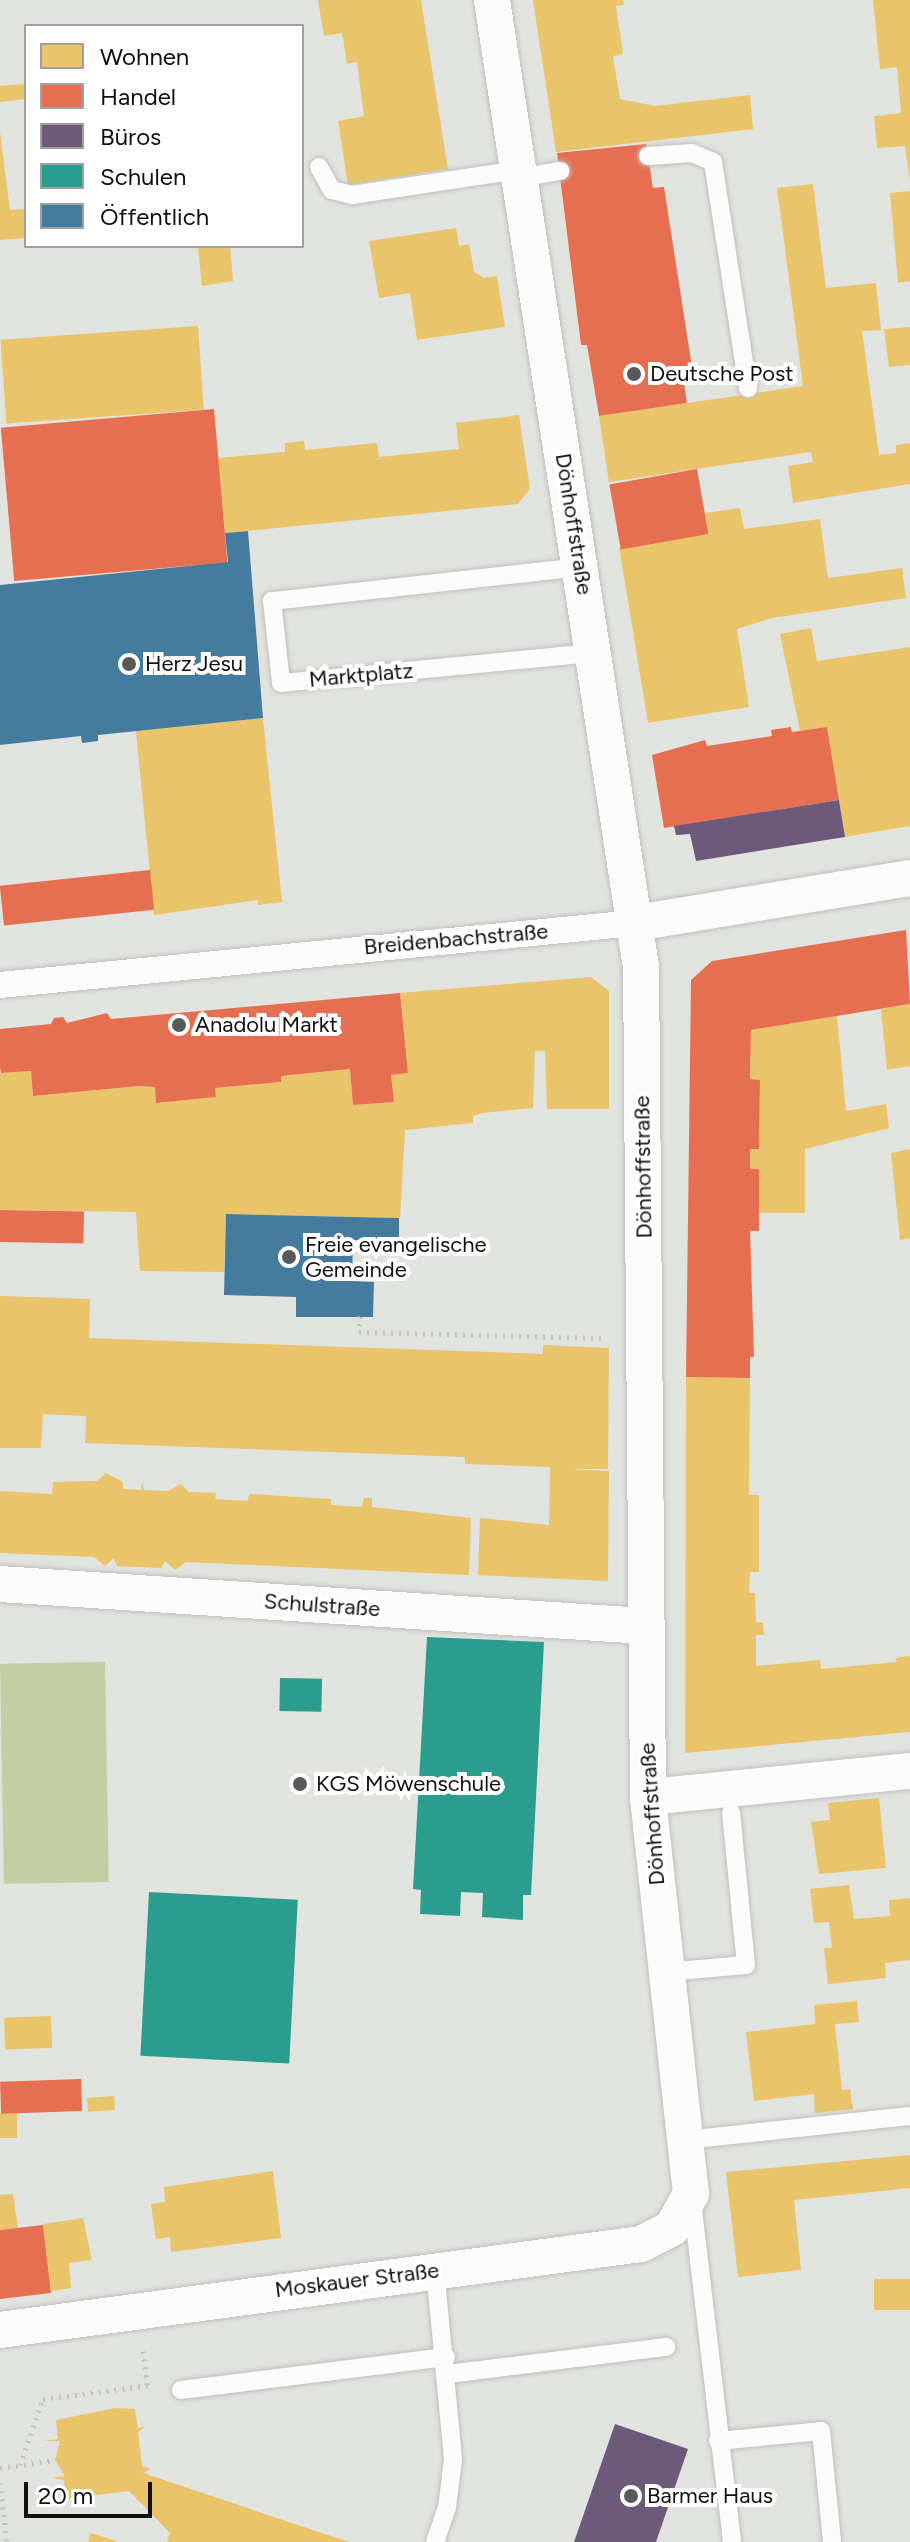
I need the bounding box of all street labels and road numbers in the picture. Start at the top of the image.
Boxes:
street label: Dönhoffstraße [550,451,598,597]
street label: Marktplatz [308,657,414,693]
street label: Breidenbachstraße [363,918,549,960]
street label: Dönhoffstraße [629,1095,657,1239]
street label: Schulstraße [263,1588,381,1622]
street label: Dönhoffstraße [634,1742,670,1886]
street label: Moskauer Straße [273,2257,441,2303]

